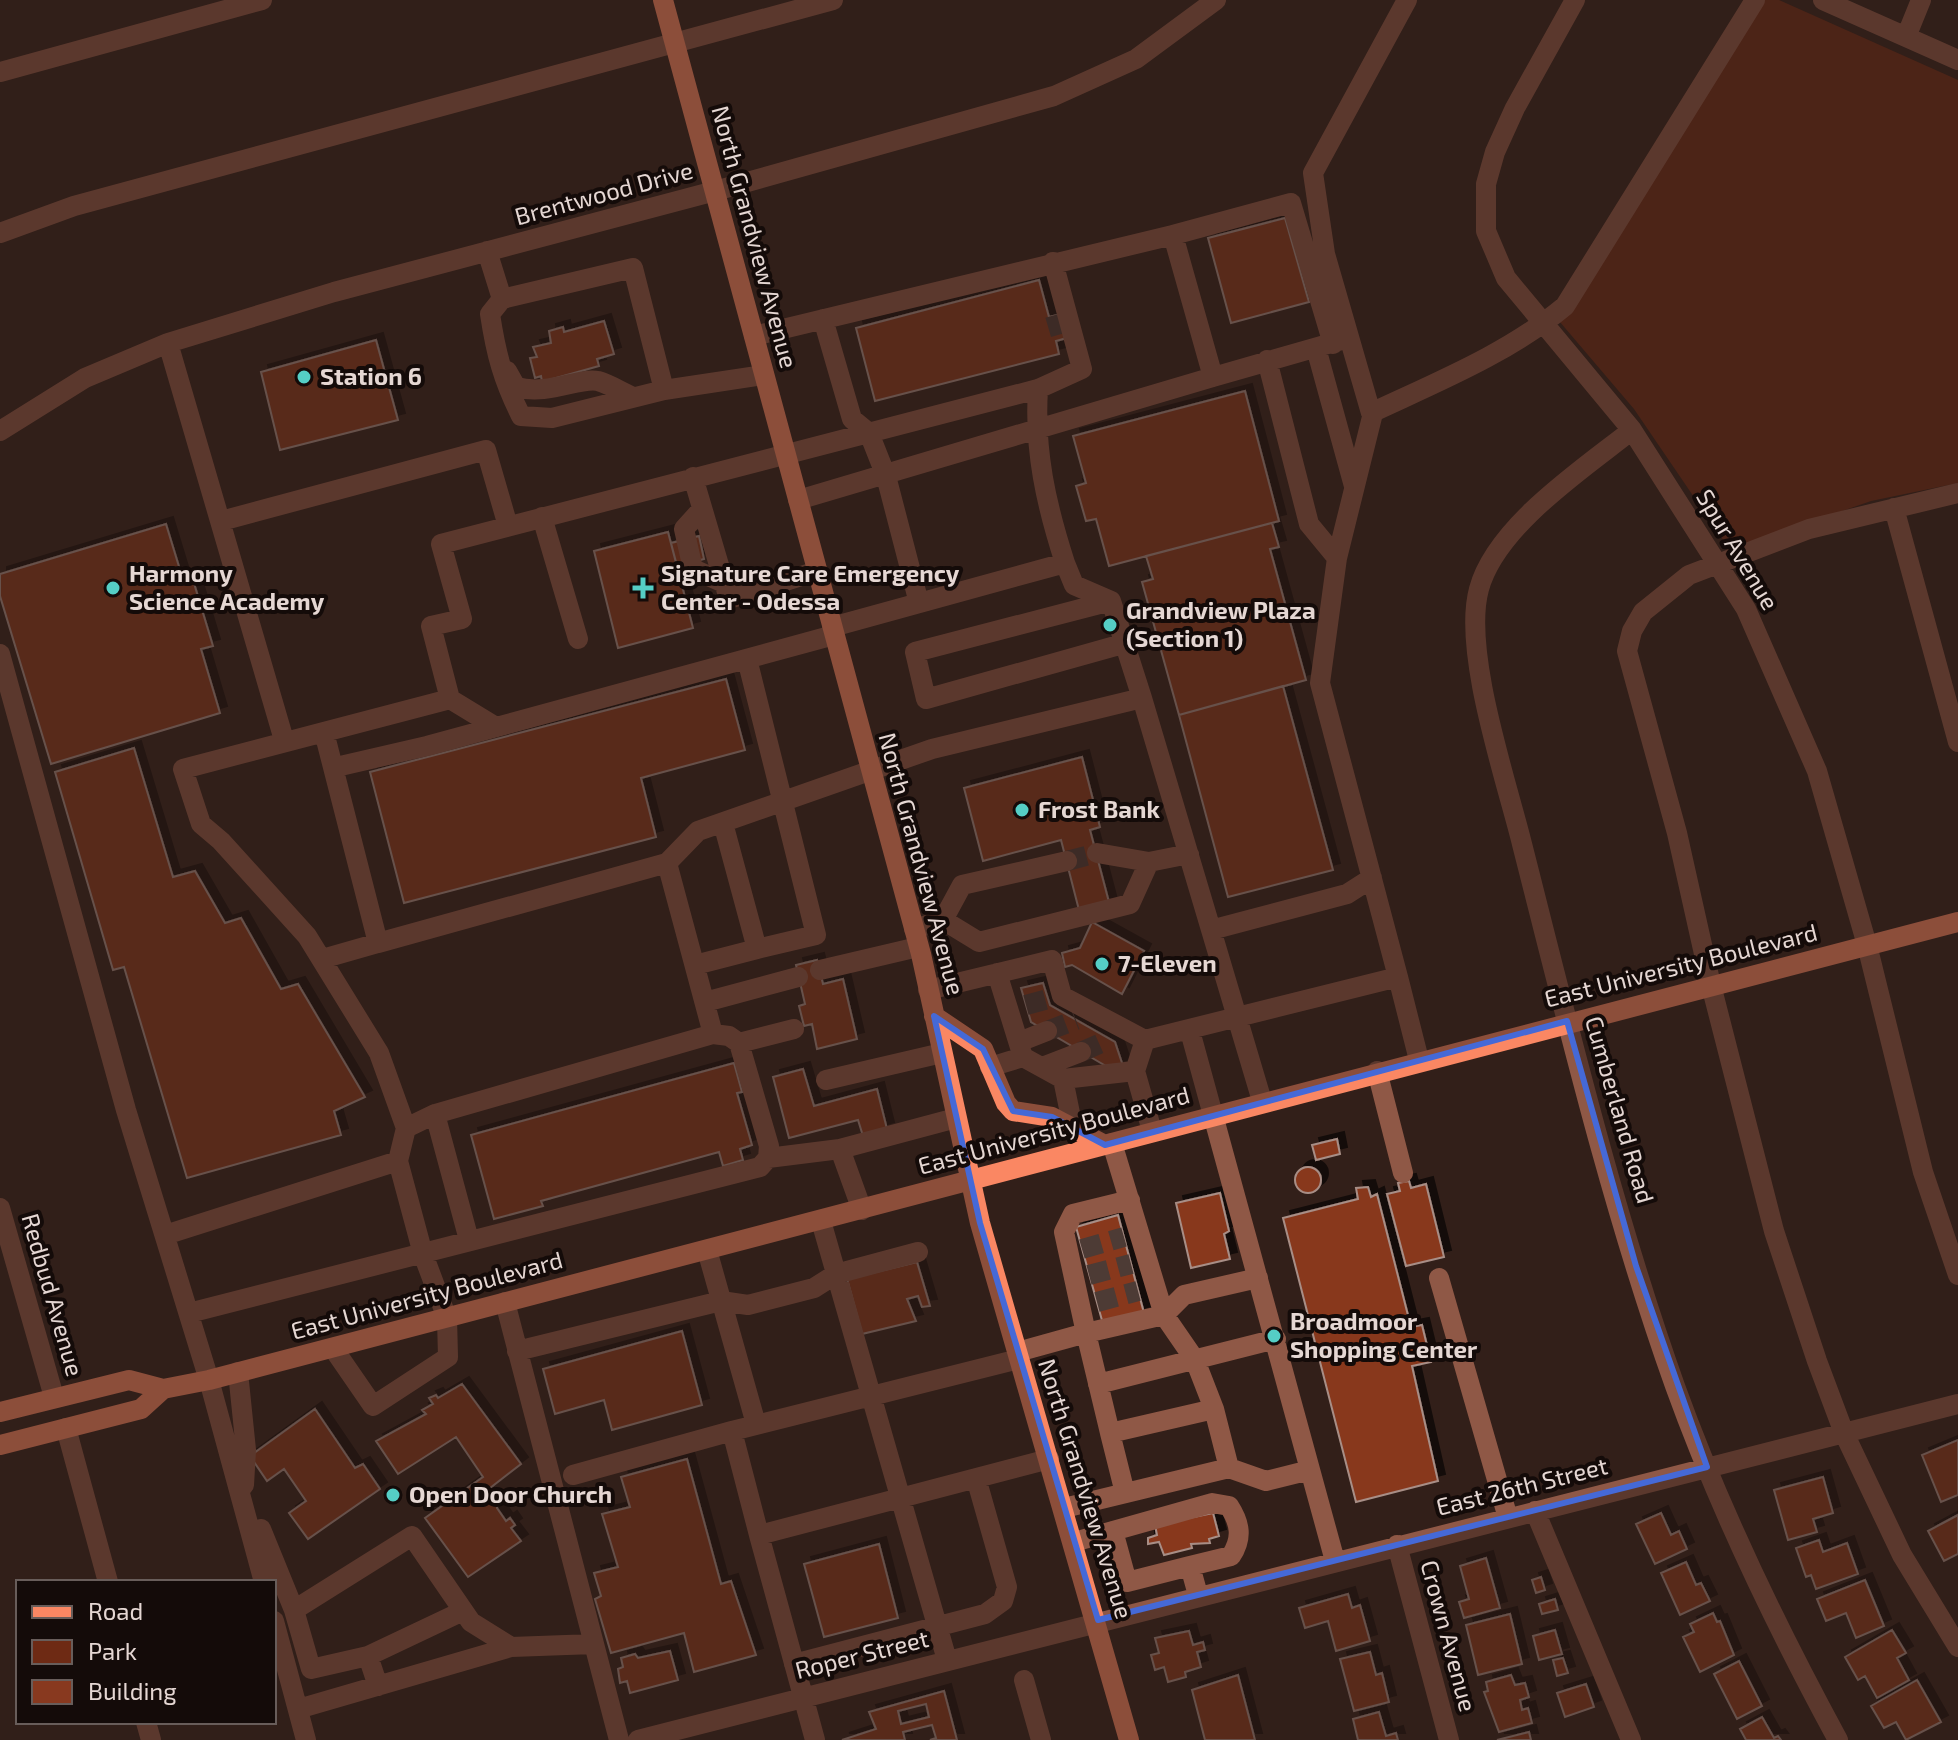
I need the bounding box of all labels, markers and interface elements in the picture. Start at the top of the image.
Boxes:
street label: North Grandview Avenue [706,102,804,371]
street label: Brentwood Drive [511,155,696,230]
place label: Station 6 [320,361,422,390]
marker: Station 6 [295,368,313,386]
street label: Spur Avenue [1691,484,1786,615]
place label: Harmony Science Academy [129,558,325,615]
place label: Signature Care Emergency Center - Odessa [661,558,960,615]
marker: Signature Care Emergency Center - Odessa [632,577,654,599]
marker: Harmony Science Academy [104,579,122,597]
place label: Grandview Plaza (Section 1) [1126,595,1316,652]
marker: Grandview Plaza (Section 1) [1101,616,1119,634]
street label: North Grandview Avenue [873,729,971,998]
place label: Frost Bank [1038,794,1160,823]
marker: Frost Bank [1013,801,1031,819]
street label: East University Boulevard [1541,917,1820,1012]
place label: 7-Eleven [1118,948,1217,977]
marker: 7-Eleven [1093,955,1111,973]
street label: Cumberland Road [1580,1013,1661,1206]
street label: East University Boulevard [915,1079,1193,1180]
street label: Redbud Avenue [16,1210,90,1379]
street label: East University Boulevard [288,1244,566,1345]
place label: Broadmoor Shopping Center [1290,1306,1478,1363]
marker: Broadmoor Shopping Center [1265,1327,1283,1345]
street label: North Grandview Avenue [1033,1355,1140,1622]
street label: East 26th Street [1433,1450,1610,1521]
place label: Open Door Church [409,1479,612,1508]
marker: Open Door Church [384,1486,402,1504]
street label: Crown Avenue [1415,1557,1484,1714]
legend [16,1580,276,1724]
text: Road [88,1596,143,1625]
street label: Roper Street [792,1623,931,1684]
text: Park [88,1636,137,1665]
text: Building [88,1676,177,1705]

